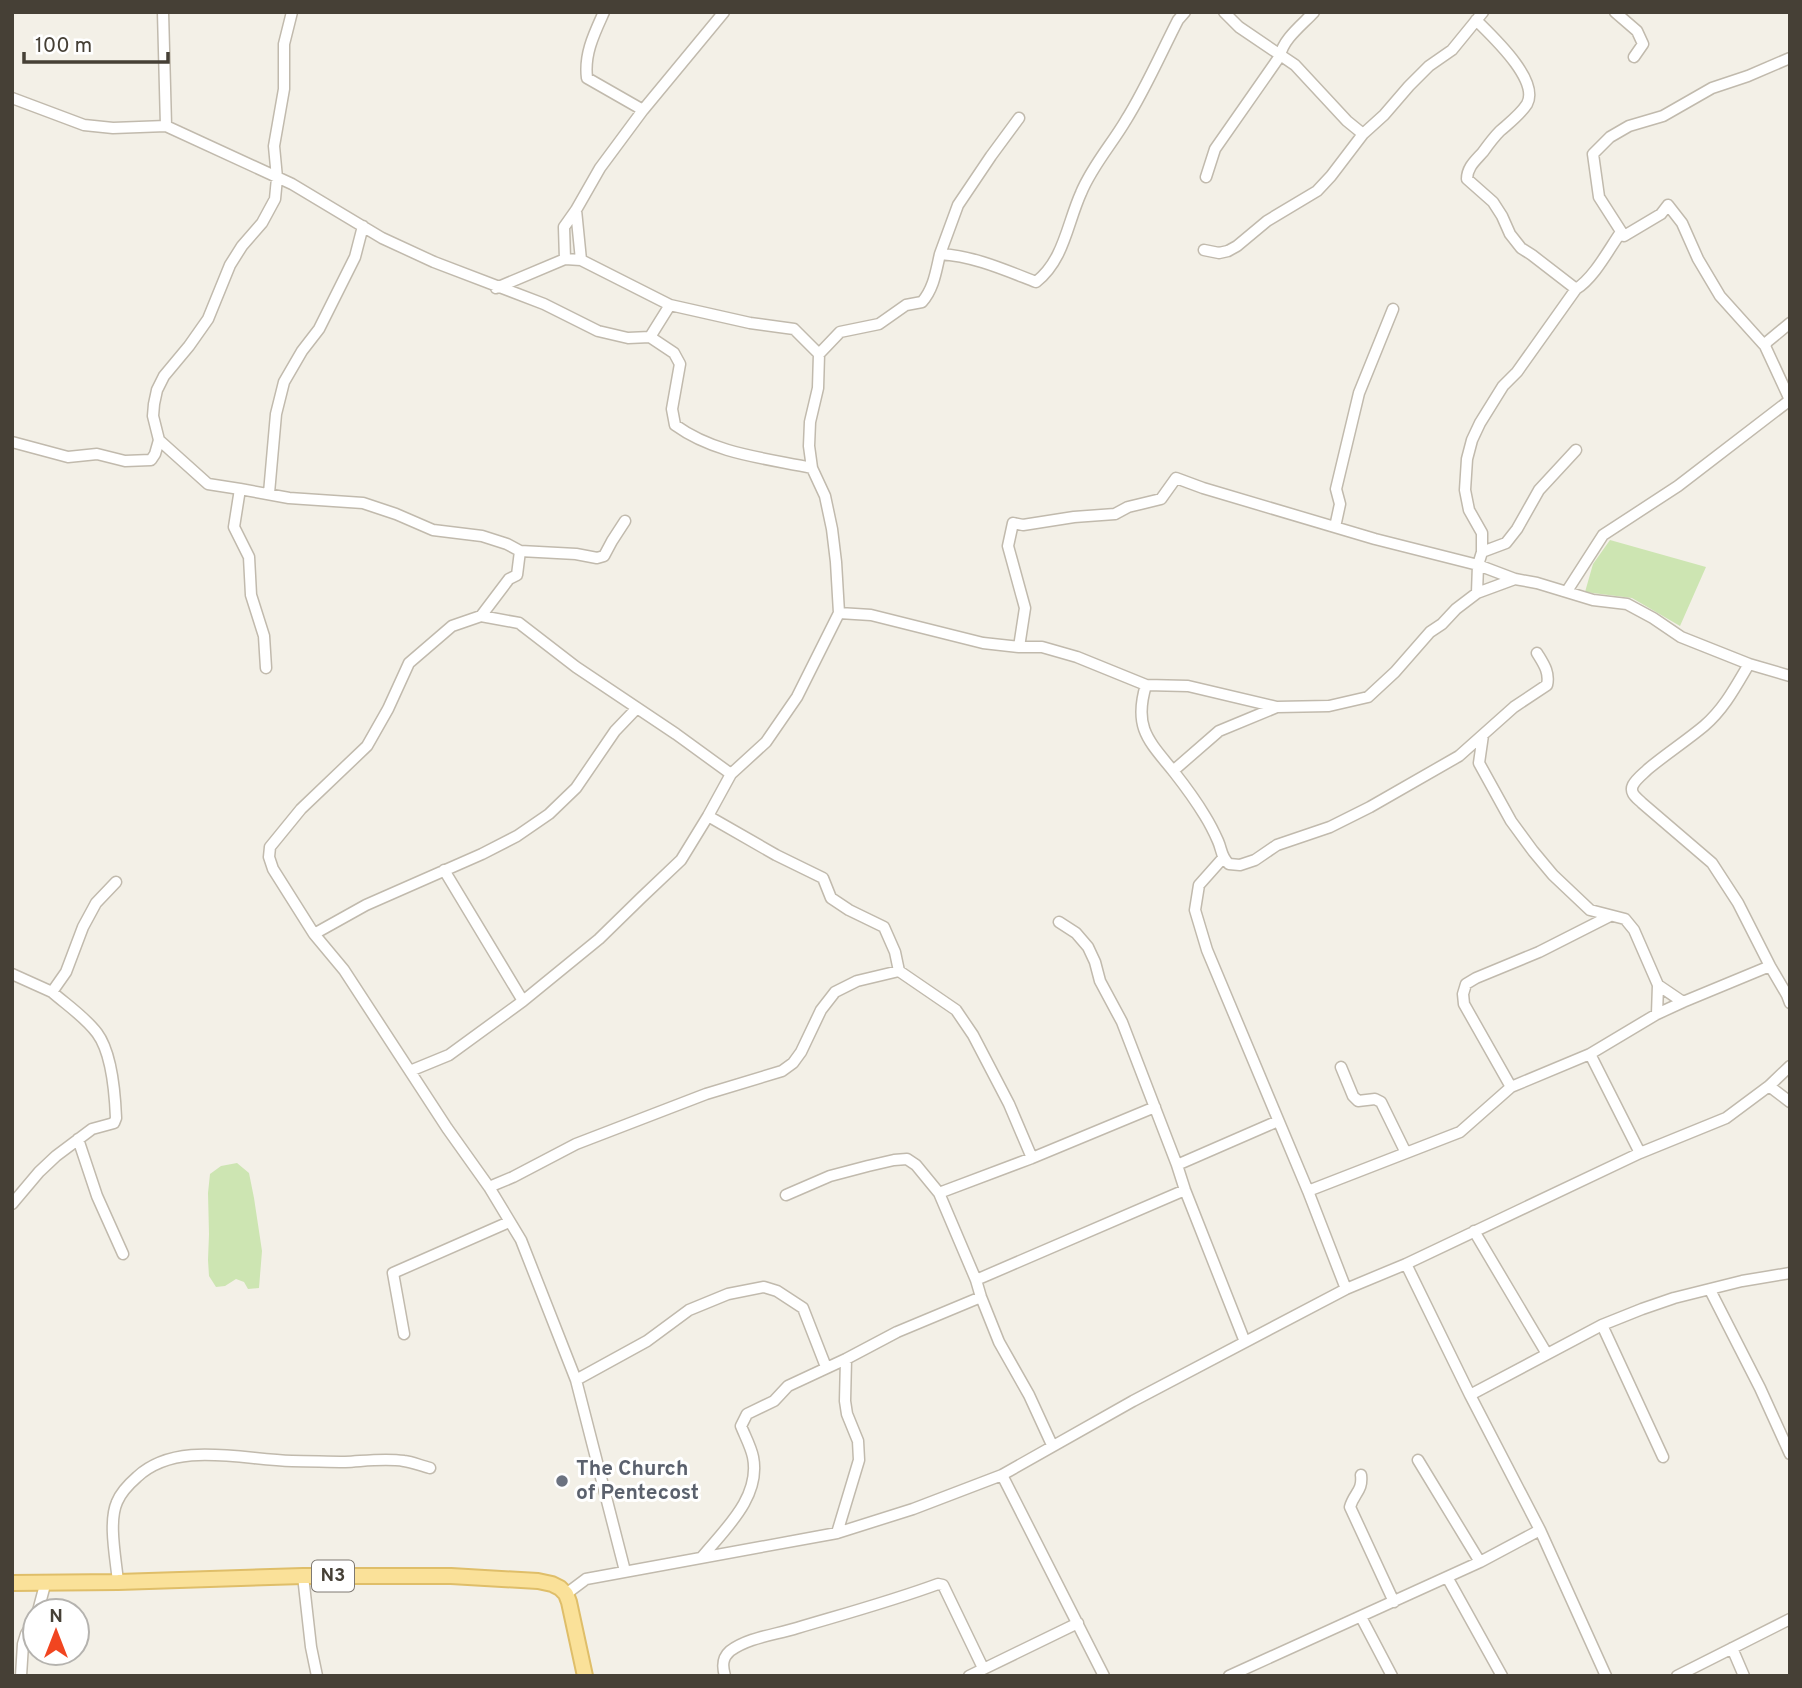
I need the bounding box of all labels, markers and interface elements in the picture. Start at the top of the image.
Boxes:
scale bar [24,21,168,65]
text: 100 m [35,33,92,60]
place label: The Church of Pentecost [576,1456,699,1507]
marker: The Church of Pentecost [554,1473,570,1489]
road number: N3 [312,1560,354,1592]
north arrow [21,1597,91,1667]
text: N [49,1605,63,1629]

